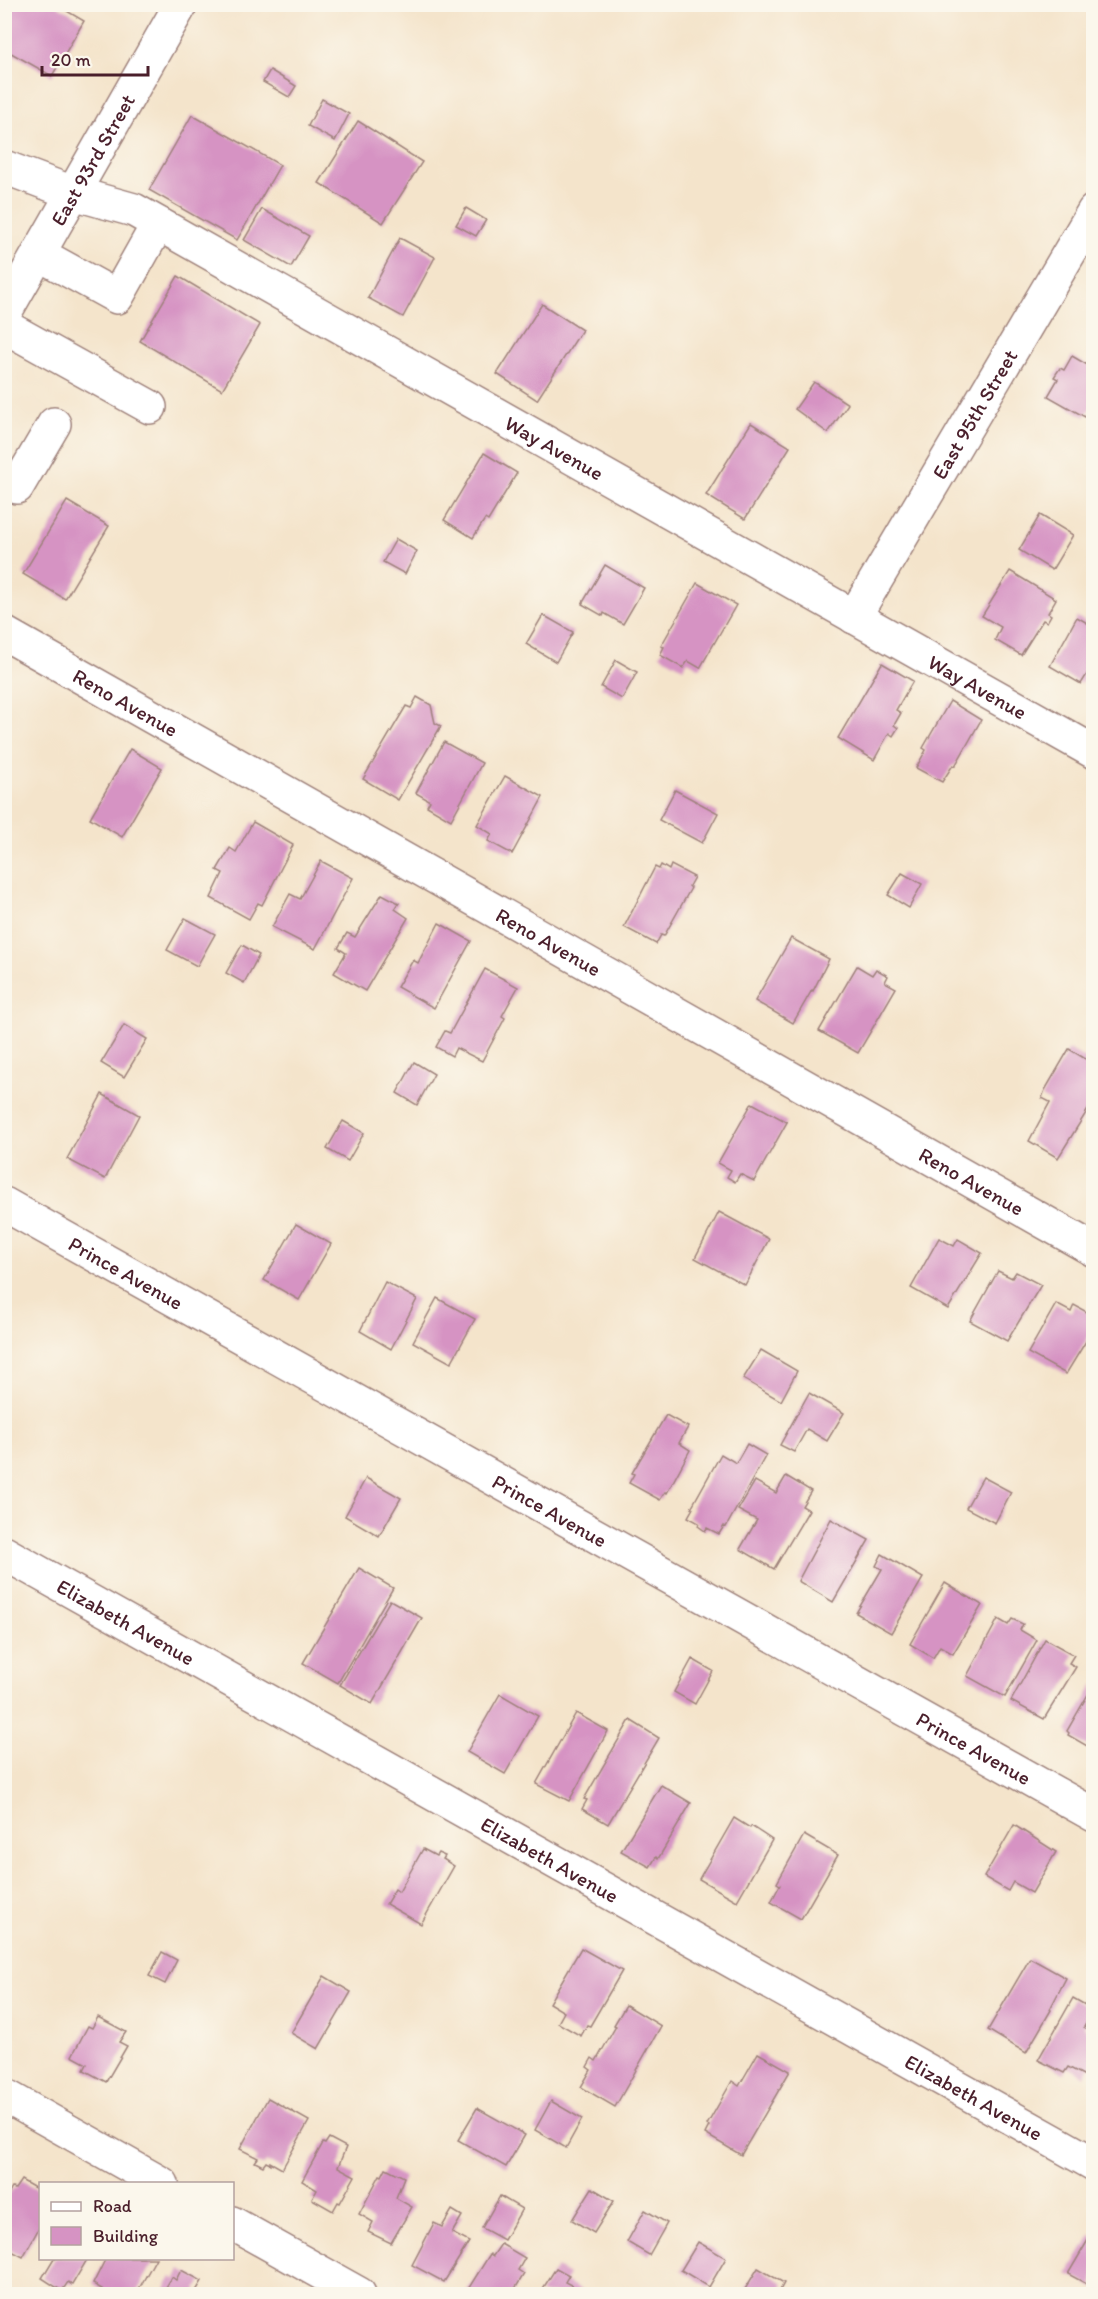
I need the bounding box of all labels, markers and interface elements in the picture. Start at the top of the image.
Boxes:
scale bar [42,39,148,77]
text: 20 m [51,49,91,71]
street label: East 93rd Street [45,89,140,230]
street label: East 95th Street [926,344,1022,483]
street label: Way Avenue [501,410,608,485]
street label: Way Avenue [924,649,1032,724]
street label: Reno Avenue [69,662,183,742]
street label: Reno Avenue [492,902,606,981]
street label: Reno Avenue [915,1141,1029,1220]
street label: Prince Avenue [64,1230,188,1315]
street label: Prince Avenue [488,1468,612,1552]
street label: Elizabeth Avenue [53,1573,199,1670]
street label: Prince Avenue [912,1706,1036,1790]
street label: Elizabeth Avenue [477,1811,623,1908]
street label: Elizabeth Avenue [901,2048,1047,2145]
legend [39,2182,234,2260]
text: Road [93,2195,132,2217]
text: Building [93,2225,159,2247]

